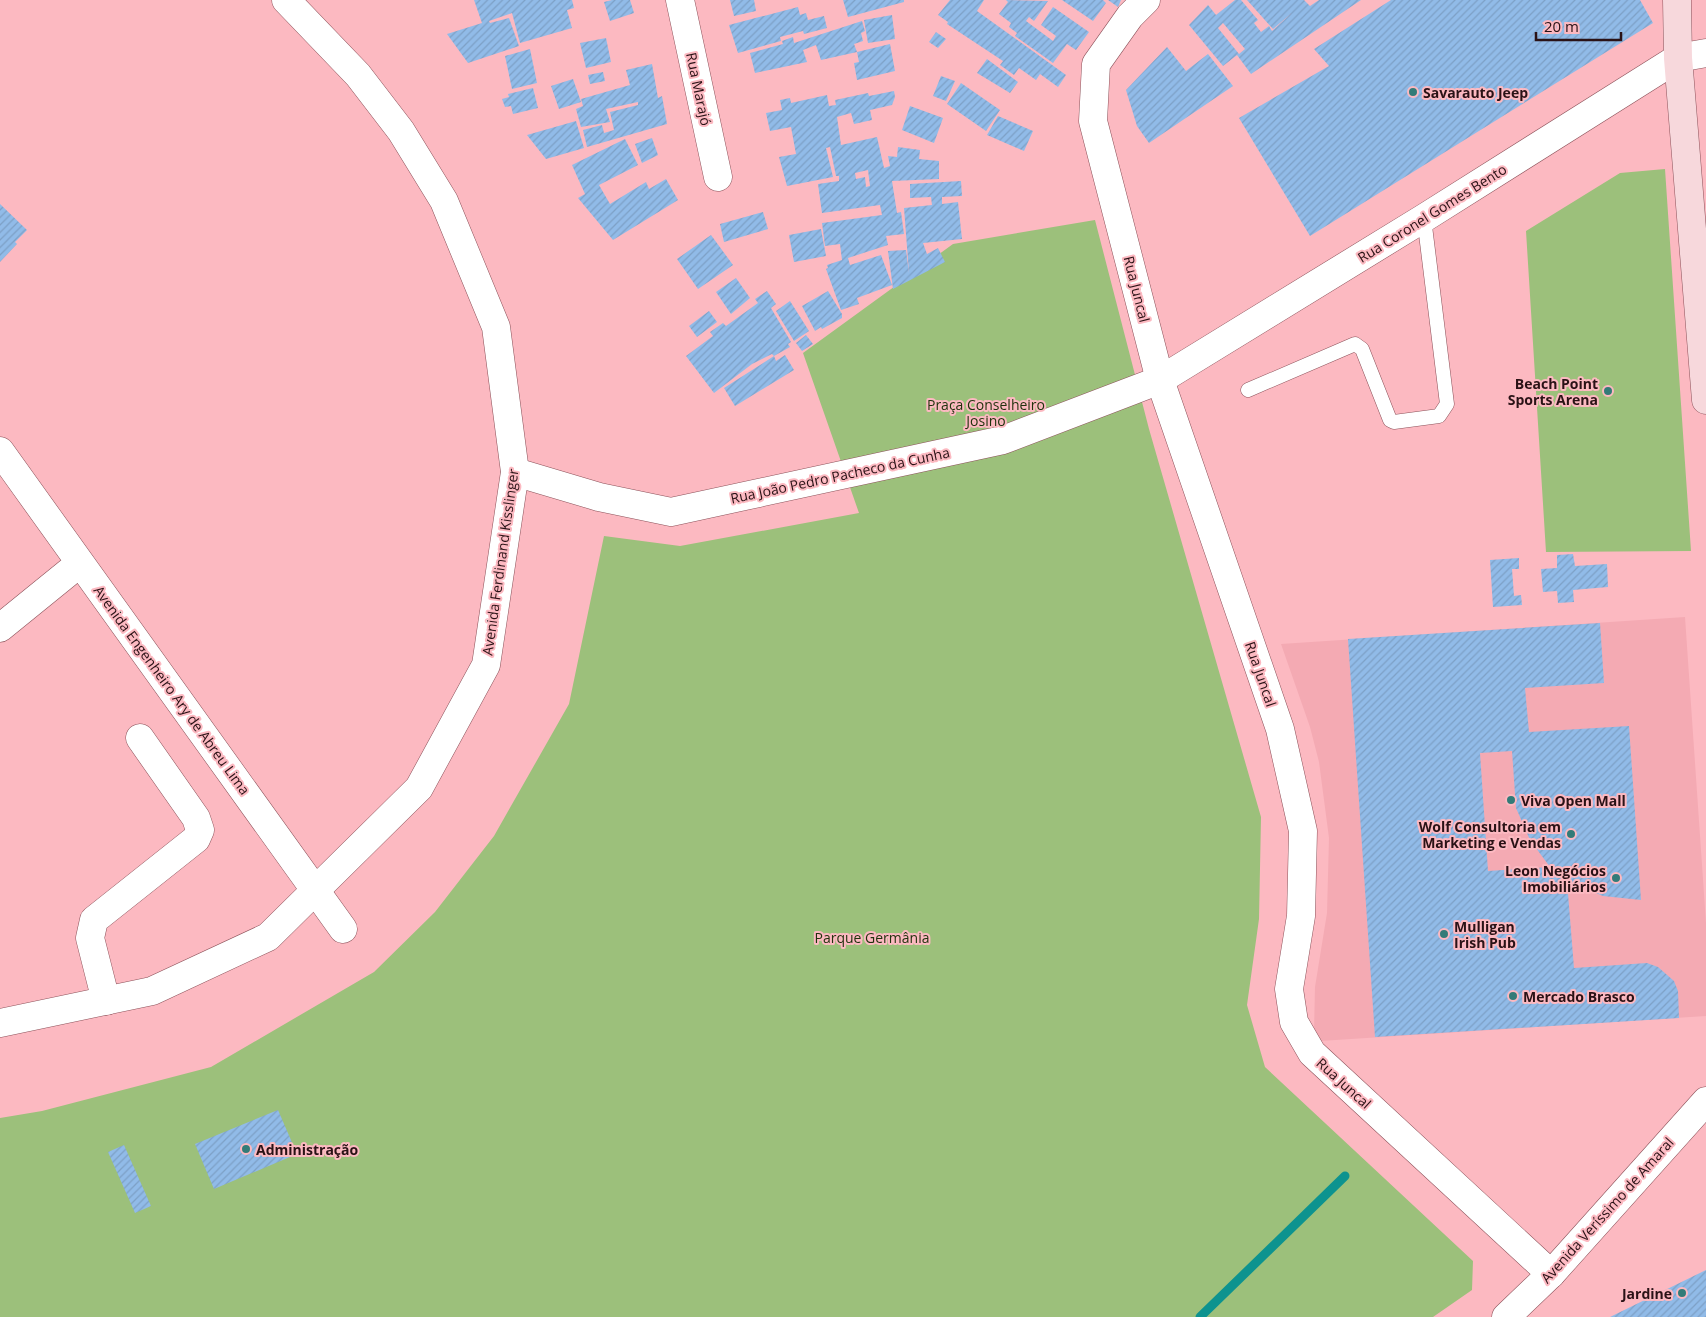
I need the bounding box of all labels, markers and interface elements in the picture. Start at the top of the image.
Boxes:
scale bar [1536,10,1621,42]
text: 20 m [1544,16,1579,36]
street label: Rua Marajó [682,51,716,127]
place label: Savarauto Jeep [1423,83,1528,102]
marker: Savarauto Jeep [1407,86,1419,98]
street label: Rua Coronel Gomes Bento [1354,159,1510,267]
street label: Rua Juncal [1120,254,1154,324]
place label: Beach Point Sports Arena [1508,374,1598,409]
marker: Beach Point Sports Arena [1602,385,1614,397]
park label: Praça Conselheiro Josino [927,395,1045,430]
street label: Rua João Pedro Pacheco da Cunha [729,442,951,508]
street label: Avenida Ferdinand Kisslinger [477,467,523,656]
street label: Avenida Engenheiro Ary de Abreu Lima [90,582,254,798]
street label: Rua Juncal [1241,639,1281,709]
place label: Viva Open Mall [1521,791,1626,810]
marker: Viva Open Mall [1505,794,1517,806]
place label: Wolf Consultoria em Marketing e Vendas [1419,817,1561,852]
marker: Wolf Consultoria em Marketing e Vendas [1565,828,1577,840]
place label: Leon Negócios Imobiliários [1505,861,1606,896]
marker: Leon Negócios Imobiliários [1610,872,1622,884]
place label: Mulligan Irish Pub [1454,917,1516,952]
park label: Parque Germânia [815,928,929,947]
marker: Mulligan Irish Pub [1438,928,1450,940]
place label: Mercado Brasco [1523,987,1635,1006]
marker: Mercado Brasco [1507,990,1519,1002]
street label: Rua Juncal [1313,1053,1375,1113]
street label: Avenida Veríssimo de Amaral [1536,1133,1678,1287]
place label: Administração [256,1140,359,1159]
marker: Administração [240,1143,252,1155]
place label: Jardine [1620,1284,1672,1303]
marker: Jardine [1676,1287,1688,1299]

